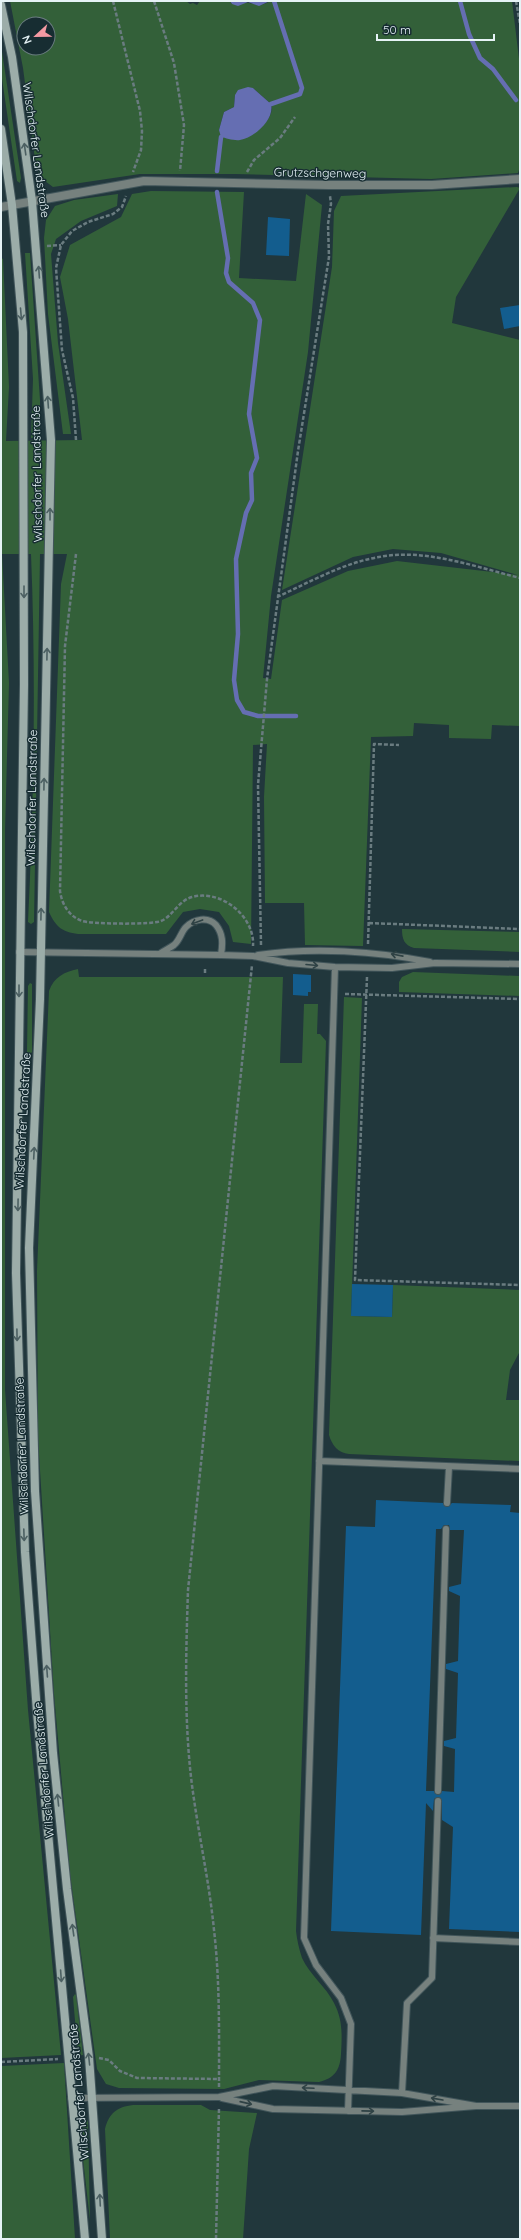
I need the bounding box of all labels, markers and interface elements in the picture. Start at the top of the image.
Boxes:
north arrow [16,16,56,56]
scale bar [377,16,494,42]
text: 50 m [383,22,411,37]
text: N [19,33,35,46]
street label: Wilschdorfer Landstraße [20,81,53,219]
one-way arrow [21,143,29,156]
street label: Grutzschgenweg [274,164,366,181]
one-way arrow [35,266,42,279]
one-way arrow [18,307,25,320]
one-way arrow [44,395,51,408]
street label: Wilschdorfer Landstraße [28,405,45,542]
one-way arrow [46,508,54,521]
one-way arrow [20,585,28,598]
one-way arrow [43,648,51,661]
street label: Wilschdorfer Landstraße [23,729,40,866]
one-way arrow [40,778,48,791]
one-way arrow [37,908,45,921]
one-way arrow [191,918,203,926]
one-way arrow [391,951,404,959]
one-way arrow [305,962,318,969]
one-way arrow [15,984,23,997]
street label: Wilschdorfer Landstraße [11,1052,34,1190]
one-way arrow [30,1147,37,1160]
one-way arrow [14,1198,21,1211]
one-way arrow [14,1328,21,1341]
street label: Wilschdorfer Landstraße [12,1377,31,1515]
one-way arrow [20,1528,28,1541]
one-way arrow [44,1665,51,1678]
street label: Wilschdorfer Landstraße [30,1701,57,1839]
one-way arrow [54,1794,62,1807]
one-way arrow [69,1923,77,1936]
one-way arrow [57,1969,64,1982]
street label: Wilschdorfer Landstraße [65,2023,92,2161]
one-way arrow [85,2053,92,2066]
one-way arrow [302,2084,315,2091]
one-way arrow [431,2095,444,2103]
one-way arrow [239,2099,252,2107]
one-way arrow [361,2108,374,2115]
one-way arrow [96,2194,103,2207]

